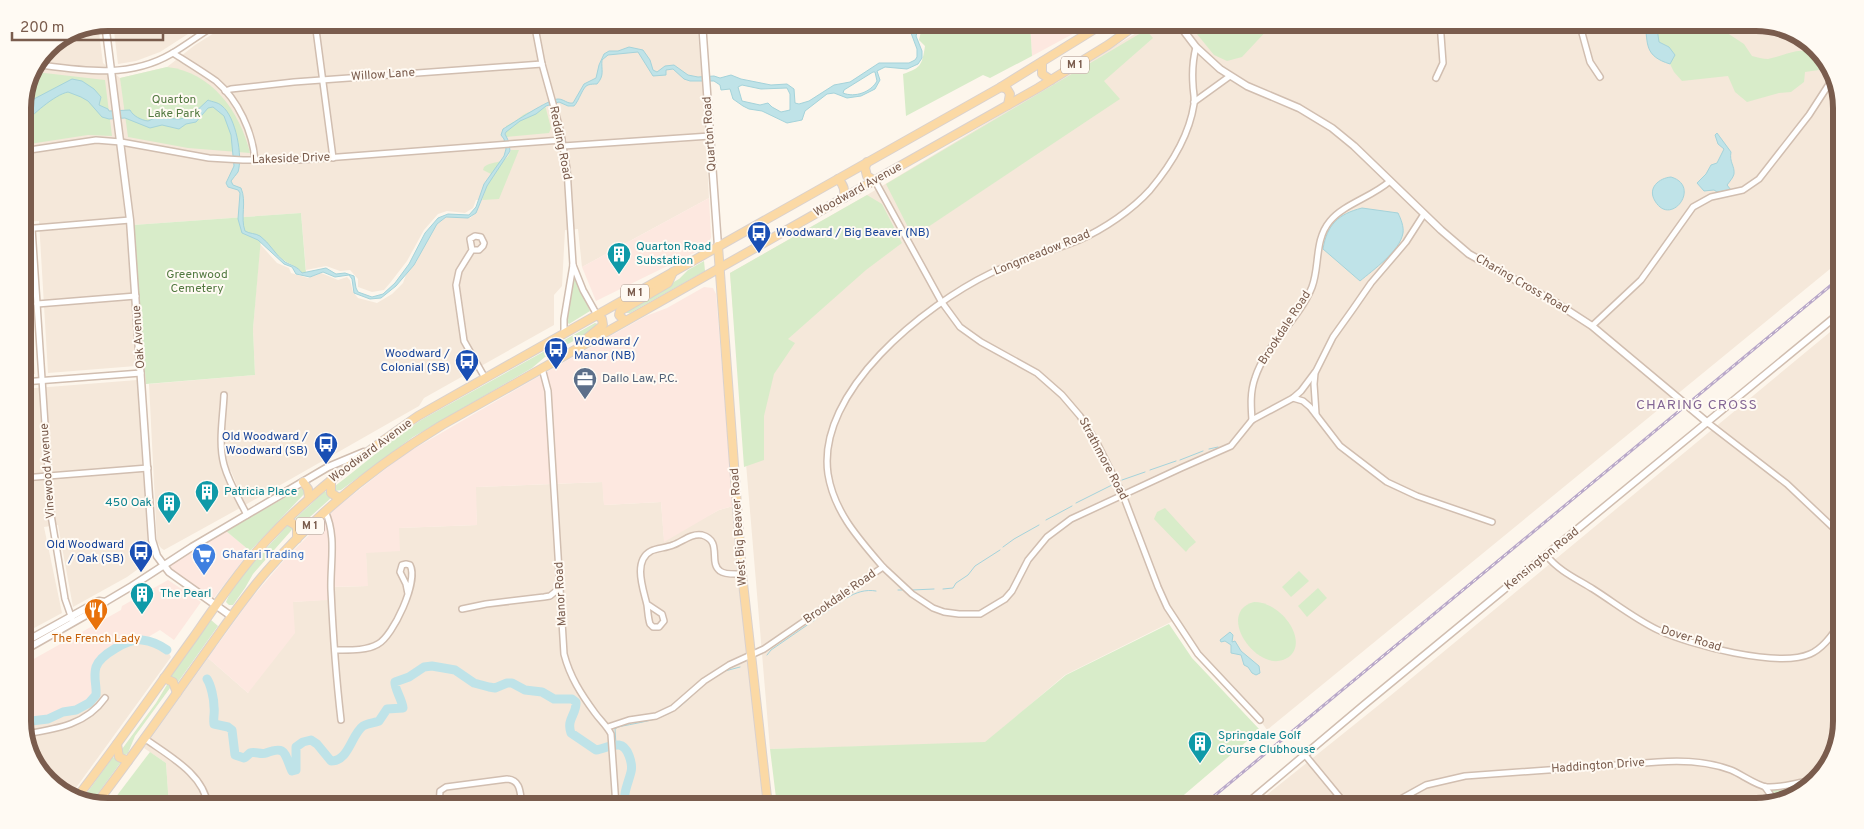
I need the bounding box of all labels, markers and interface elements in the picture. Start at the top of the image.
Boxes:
scale bar [12,10,164,42]
text: 200 m [20,19,65,38]
road number: M 1 [1061,56,1089,74]
street label: Willow Lane [351,65,415,85]
park label: Quarton Lake Park [147,92,201,122]
street label: Quarton Road [699,96,721,172]
street label: Redding Road [545,105,575,181]
street label: Lakeside Drive [251,150,331,168]
street label: Woodward Avenue [811,159,905,221]
bus stop icon: Woodward / Big Beaver (NB) [746,220,772,254]
place label: Woodward / Big Beaver (NB) [776,225,930,241]
street label: Longmeadow Road [991,226,1093,280]
place label: Quarton Road Substation [636,239,711,269]
building icon: Quarton Road Substation [606,241,632,275]
street label: Charing Cross Road [1472,251,1572,317]
park label: Greenwood Cemetery [166,267,228,297]
road number: M 1 [621,284,649,302]
street label: Brookdale Road [1255,288,1315,368]
street label: Oak Avenue [129,305,149,369]
place label: Woodward / Manor (NB) [574,334,639,364]
bus stop icon: Woodward / Manor (NB) [543,336,569,370]
place label: Woodward / Colonial (SB) [380,346,450,376]
bus stop icon: Woodward / Colonial (SB) [454,348,480,382]
office icon: Dallo Law, P.C. [572,366,598,400]
place label: Dallo Law, P.C. [602,371,678,387]
district label: CHARING CROSS [1636,397,1758,414]
street label: Woodward Avenue [326,415,416,487]
street label: Strathmore Road [1075,415,1131,503]
street label: Vinewood Avenue [37,423,59,519]
place label: Old Woodward / Woodward (SB) [222,429,308,459]
bus stop icon: Old Woodward / Woodward (SB) [313,431,339,465]
street label: West Big Beaver Road [727,468,751,586]
building icon: Patricia Place [194,479,220,513]
place label: Patricia Place [224,484,297,500]
building icon: 450 Oak [156,490,182,524]
place label: 450 Oak [105,495,152,511]
road number: M 1 [296,518,324,534]
street label: Kensington Road [1501,524,1583,594]
place label: Old Woodward / Oak (SB) [46,537,124,567]
bus stop icon: Old Woodward / Oak (SB) [128,539,154,573]
supermarket icon: Ghafari Trading [191,542,217,576]
place label: Ghafari Trading [222,547,304,563]
street label: Manor Road [551,561,571,627]
street label: Brookdale Road [801,566,879,628]
building icon: The Pearl [129,581,155,615]
place label: The Pearl [160,586,211,602]
restaurant icon: The French Lady [83,597,109,631]
street label: Dover Road [1659,622,1723,656]
place label: The French Lady [52,631,140,647]
place label: Springdale Golf Course Clubhouse [1218,728,1315,758]
building icon: Springdale Golf Course Clubhouse [1187,730,1213,764]
street label: Haddington Drive [1551,755,1645,777]

